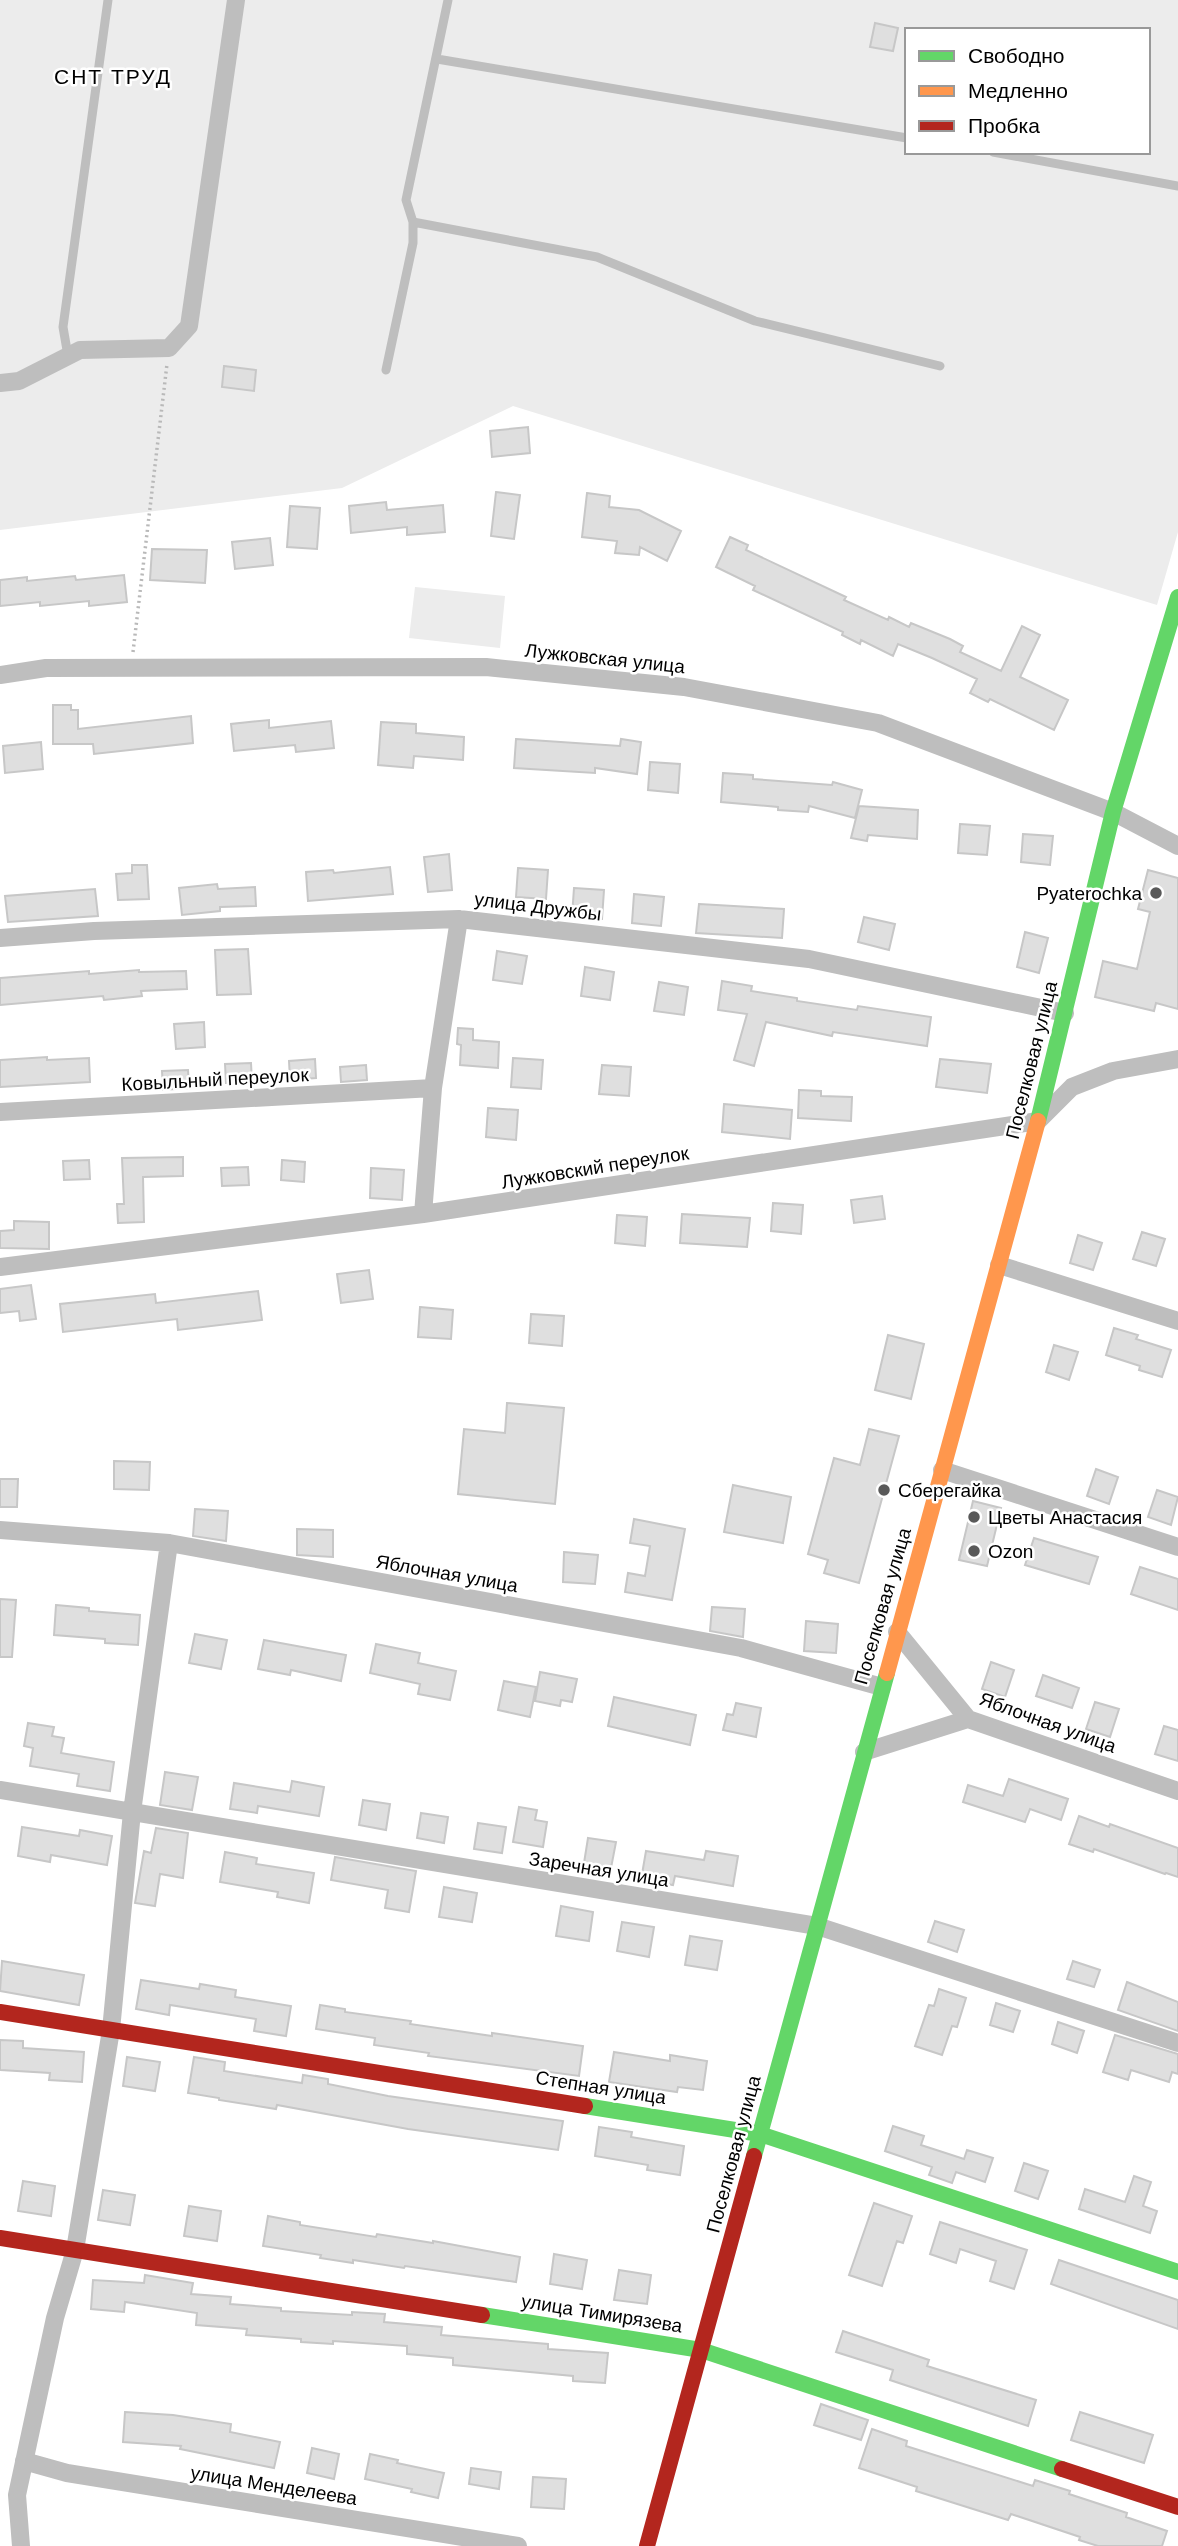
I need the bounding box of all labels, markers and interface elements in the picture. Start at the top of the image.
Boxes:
legend [905,28,1150,154]
text: Свободно [968,44,1065,67]
district label: СНТ ТРУД [54,65,172,88]
text: Медленно [968,79,1068,102]
text: Пробка [968,114,1040,137]
street label: Лужковская улица [524,640,686,677]
place label: Pyaterochka [1036,883,1142,904]
marker: Pyaterochka [1148,885,1164,901]
street label: улица Дружбы [473,888,603,925]
street label: Поселковая улица [1002,979,1061,1141]
street label: Ковыльный переулок [121,1064,310,1095]
street label: Лужковский переулок [500,1142,691,1193]
place label: Сберегайка [898,1480,1002,1501]
marker: Сберегайка [876,1482,892,1498]
place label: Цветы Анастасия [988,1507,1142,1528]
marker: Цветы Анастасия [966,1509,982,1525]
street label: Поселковая улица [850,1525,915,1687]
place label: Ozon [988,1541,1033,1562]
marker: Ozon [966,1543,982,1559]
street label: Яблочная улица [374,1551,520,1596]
street label: Яблочная улица [977,1688,1119,1757]
street label: Заречная улица [527,1848,671,1891]
street label: Степная улица [534,2067,668,2108]
street label: Поселковая улица [702,2073,765,2235]
street label: улица Тимирязева [520,2290,684,2337]
street label: улица Менделеева [189,2462,359,2509]

